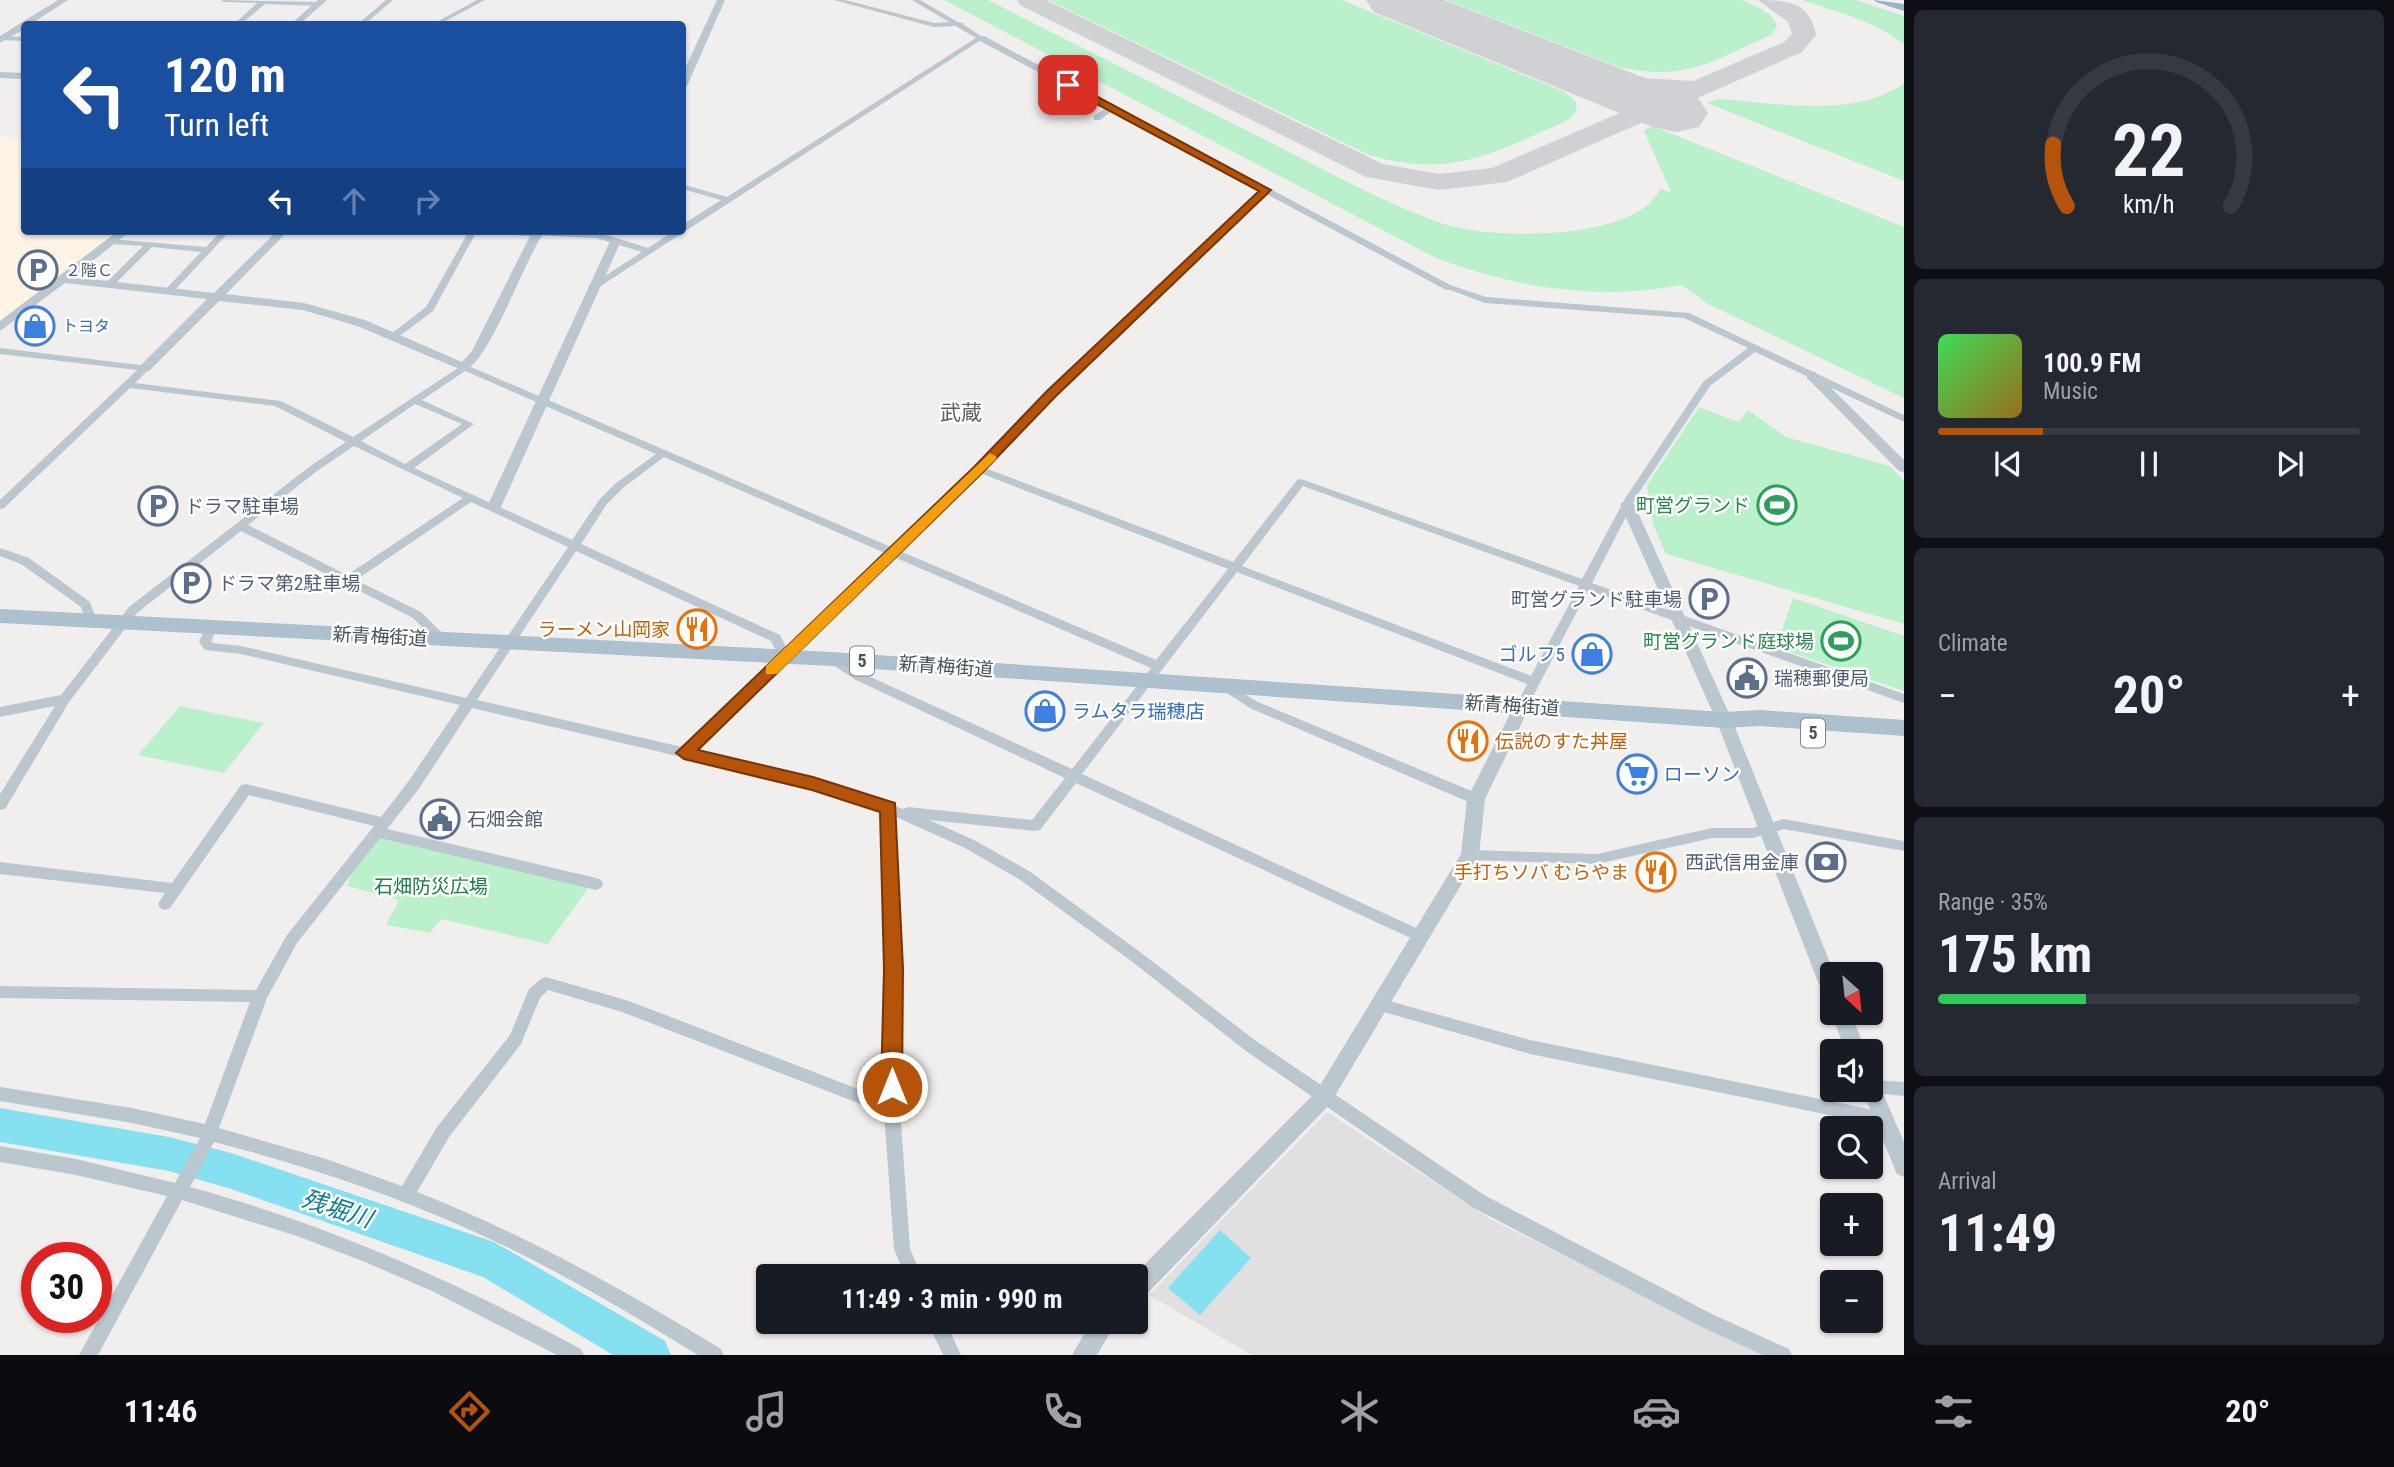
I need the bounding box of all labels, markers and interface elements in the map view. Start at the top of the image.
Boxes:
text: 120 m [164,47,286,104]
icon: left [49,49,140,140]
pin [1038,55,1098,115]
icon: arrive [1049,66,1087,104]
text: Turn left [164,106,269,144]
text: 22 [2112,108,2186,194]
icon: left [262,182,300,220]
icon: ahead [335,182,373,220]
icon: right [408,182,446,220]
text: km/h [2123,189,2175,218]
parking icon: ２階Ｃ [17,249,59,291]
place label: ２階Ｃ [65,261,113,280]
shop icon: トヨタ [14,305,56,347]
place label: トヨタ [62,317,110,336]
text: 100.9 FM [2043,348,2141,378]
text: Music [2043,378,2098,405]
district label: 武蔵 [940,401,982,425]
icon: previous [1989,445,2027,483]
icon: pause [2130,445,2168,483]
icon: next [2271,445,2309,483]
sports icon: 町営グランド [1756,484,1798,526]
parking icon: ドラマ駐車場 [137,485,179,527]
place label: 町営グランド [1636,494,1750,517]
place label: ドラマ駐車場 [185,495,299,518]
parking icon: ドラマ第2駐車場 [170,562,212,604]
place label: ドラマ第2駐車場 [218,572,360,595]
parking icon: 町営グランド駐車場 [1688,578,1730,620]
place label: 町営グランド駐車場 [1511,588,1682,611]
restaurant icon: ラーメン山岡家 [676,608,718,650]
place label: ラーメン山岡家 [538,618,670,641]
sports icon: 町営グランド庭球場 [1820,620,1862,662]
street label: 新青梅街道 [332,623,428,650]
place label: 町営グランド庭球場 [1643,630,1814,653]
text: Climate [1938,630,2008,657]
shop icon: ゴルフ5 [1571,633,1613,675]
place label: ゴルフ5 [1499,643,1565,666]
road number: 5 [850,646,874,676]
street label: 新青梅街道 [898,652,994,681]
public building icon: 瑞穂郵便局 [1726,657,1768,699]
text: 20° [2113,665,2185,726]
place label: 瑞穂郵便局 [1774,667,1869,690]
text: − [1938,674,1957,718]
text: + [2341,674,2360,718]
shop icon: ラムタラ瑞穂店 [1024,690,1066,732]
street label: 新青梅街道 [1464,691,1560,720]
place label: ラムタラ瑞穂店 [1072,700,1204,723]
road number: 5 [1801,718,1825,748]
restaurant icon: 伝説のすた丼屋 [1447,720,1489,762]
place label: 伝説のすた丼屋 [1495,730,1628,753]
supermarket icon: ローソン [1616,753,1658,795]
place label: ローソン [1664,763,1740,786]
public building icon: 石畑会館 [419,798,461,840]
place label: 石畑会館 [467,808,543,831]
bank icon: 西武信用金庫 [1805,841,1847,883]
restaurant icon: 手打ちソバ むらやま [1635,851,1677,893]
place label: 西武信用金庫 [1685,851,1799,874]
place label: 手打ちソバ むらやま [1454,861,1629,884]
park label: 石畑防災広場 [374,875,488,898]
text: Range · 35% [1938,889,2048,916]
text: 175 km [1938,924,2092,985]
north arrow [1820,962,1883,1026]
map controls [1820,962,1883,1333]
button: sound [1820,1039,1883,1102]
position arrow [855,1050,929,1124]
button: search [1820,1116,1883,1179]
text: Arrival [1938,1168,1997,1195]
water label: 残堀川 [298,1185,378,1234]
button: + [1820,1193,1883,1256]
text: 11:49 [1938,1203,2057,1264]
speed limit sign: 30 [21,1242,112,1333]
button: − [1820,1270,1883,1333]
text: 11:49 · 3 min · 990 m [842,1284,1062,1314]
icon: directions [445,1387,494,1436]
icon: music [742,1387,791,1436]
icon: phone [1038,1387,1087,1436]
icon: climate [1335,1387,1384,1436]
icon: car [1632,1387,1681,1436]
icon: filters [1929,1387,1978,1436]
text: 11:46 [124,1392,197,1430]
text: 20° [2225,1392,2270,1430]

